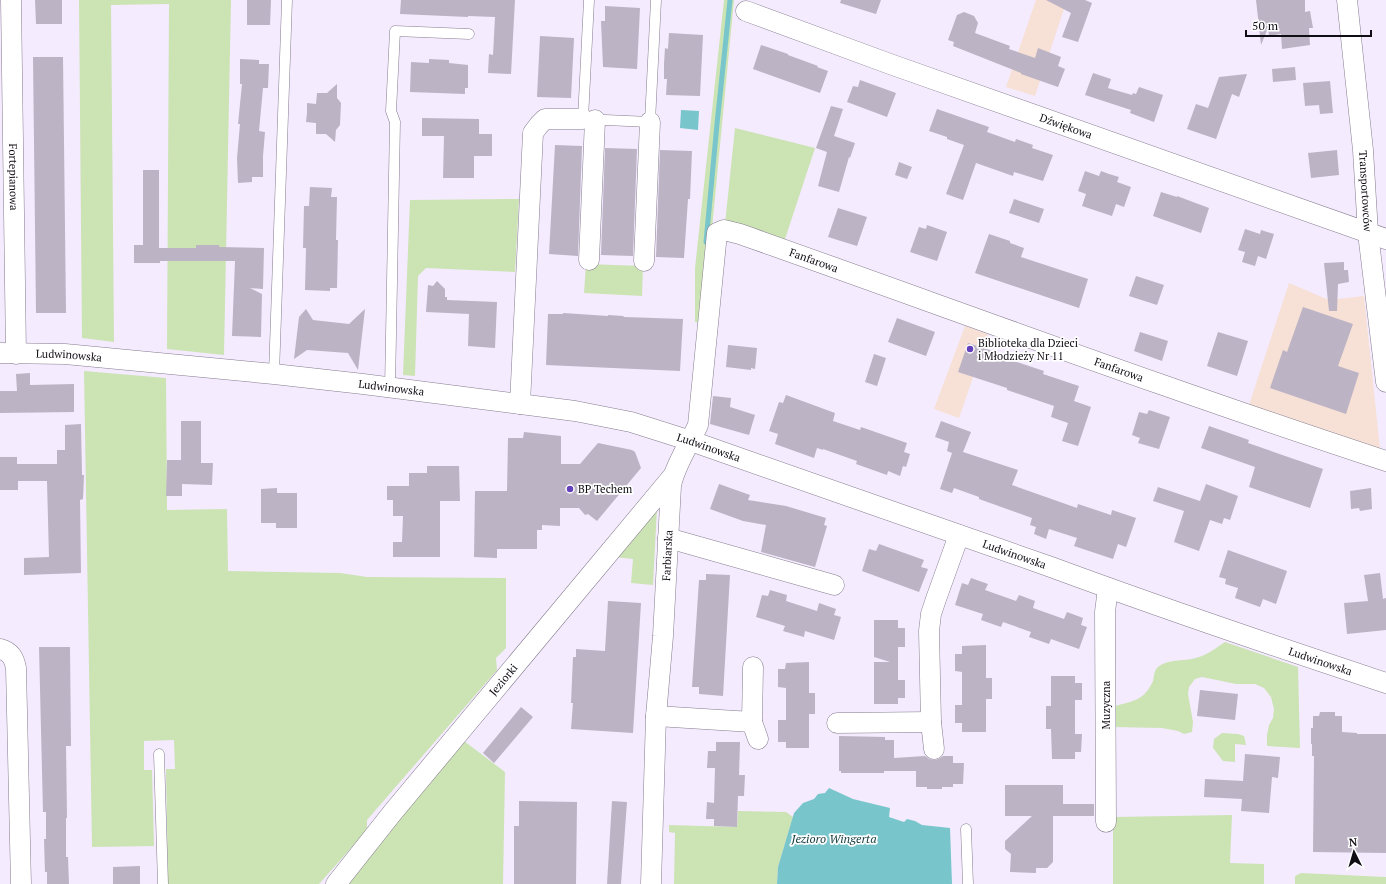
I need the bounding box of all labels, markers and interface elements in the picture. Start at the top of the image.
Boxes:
scale bar [1246,12,1371,38]
text: 50 m [1252,18,1279,33]
street label: Dźwiękowa [1038,110,1095,142]
street label: Fortepianowa [6,143,21,211]
street label: Transportowców [1356,150,1375,233]
street label: Fanfarowa [787,245,841,276]
place label: Biblioteka dla Dzieci i Młodzieży Nr 11 [978,336,1078,363]
marker: Biblioteka dla Dzieci i Młodzieży Nr 11 [965,344,975,354]
street label: Ludwinowska [36,347,103,365]
street label: Fanfarowa [1092,354,1146,385]
street label: Ludwinowska [358,377,425,399]
street label: Ludwinowska [675,430,743,465]
place label: BP Techem [578,482,633,496]
marker: BP Techem [565,484,575,494]
street label: Farbiarska [659,529,676,581]
street label: Ludwinowska [981,537,1049,572]
street label: Ludwinowska [1287,644,1354,678]
street label: Jeziorki [486,661,521,699]
street label: Muzyczna [1099,680,1113,729]
water label: Jezioro Wingerta [790,831,877,846]
north arrow [1334,832,1374,872]
text: N [1348,835,1359,849]

